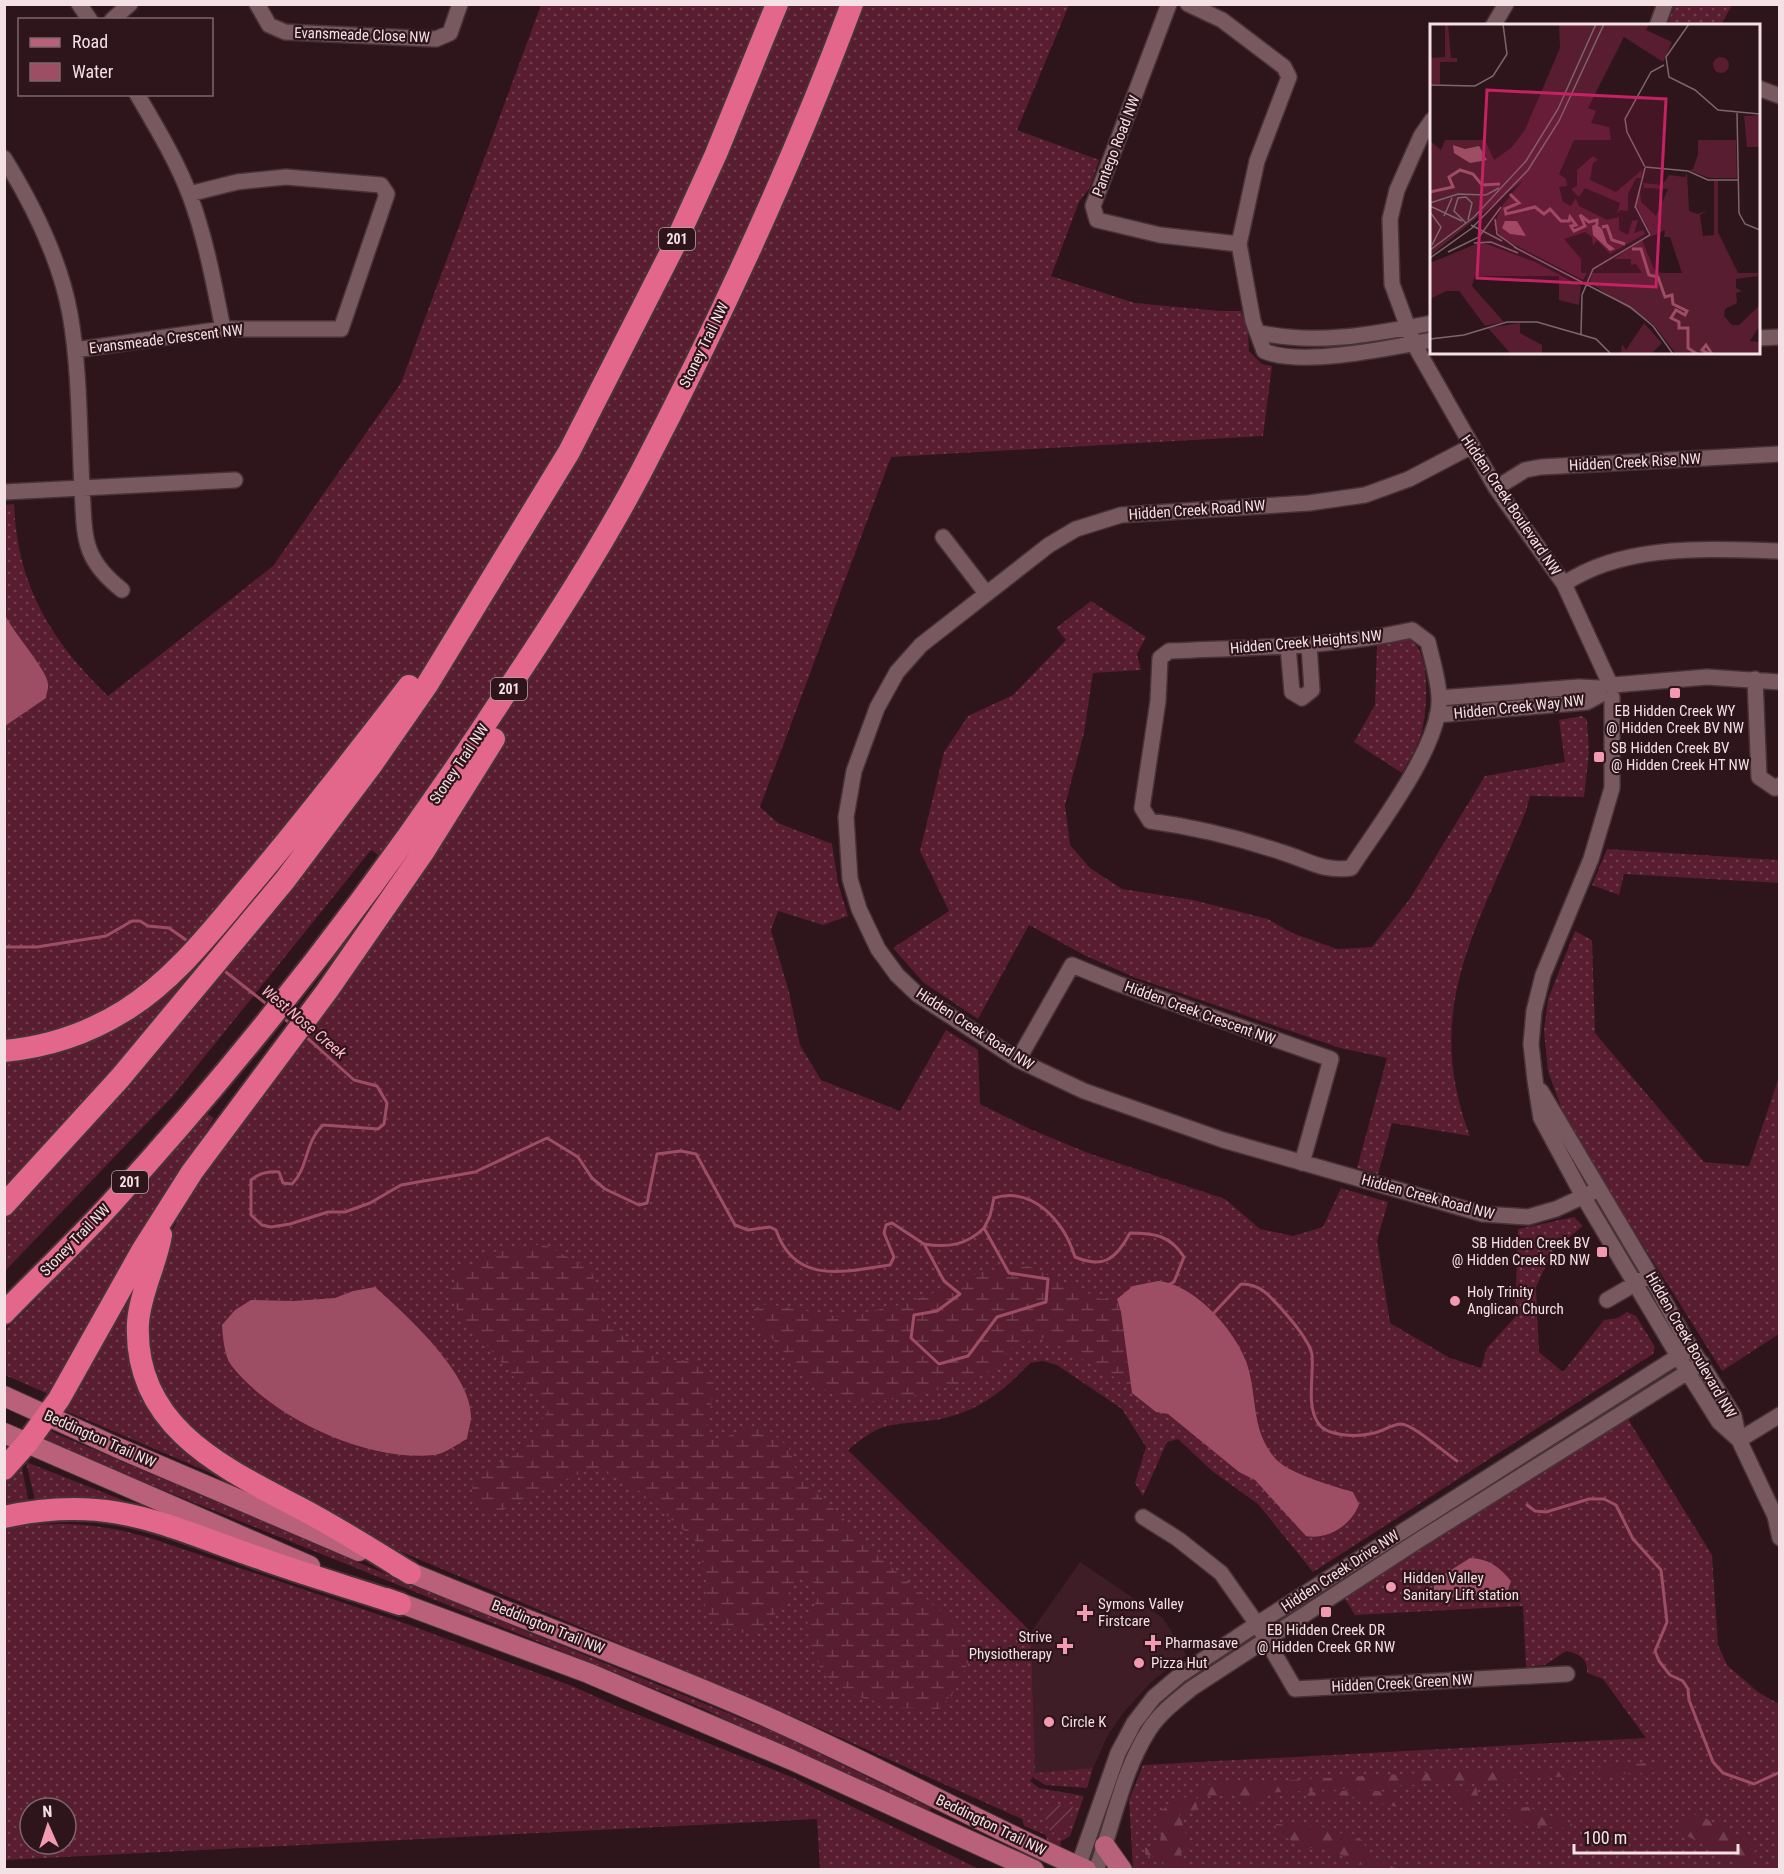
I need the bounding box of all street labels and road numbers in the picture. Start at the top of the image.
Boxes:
street label: Evansmeade Close NW [294,24,431,46]
street label: Pantego Road NW [1088,92,1144,199]
road number: 201 [659,228,695,250]
street label: Stoney Trail NW [676,299,733,391]
street label: Evansmeade Crescent NW [88,321,245,357]
street label: Hidden Creek Boulevard NW [1457,431,1565,579]
street label: Hidden Creek Rise NW [1569,450,1702,474]
street label: Hidden Creek Road NW [1128,496,1266,524]
street label: Hidden Creek Heights NW [1229,626,1383,658]
road number: 201 [491,678,527,700]
street label: Hidden Creek Way NW [1453,691,1586,723]
street label: Stoney Trail NW [426,720,493,808]
street label: Hidden Creek Crescent NW [1122,977,1278,1049]
street label: Hidden Creek Road NW [913,984,1038,1074]
road number: 201 [112,1171,148,1193]
street label: Hidden Creek Road NW [1360,1171,1497,1224]
street label: Stoney Trail NW [36,1200,114,1280]
street label: Hidden Creek Boulevard NW [1642,1269,1740,1422]
street label: Beddington Trail NW [41,1406,159,1472]
street label: Hidden Creek Drive NW [1278,1526,1403,1616]
street label: Beddington Trail NW [489,1596,608,1658]
street label: Hidden Creek Green NW [1331,1670,1474,1696]
street label: Beddington Trail NW [933,1791,1049,1860]

